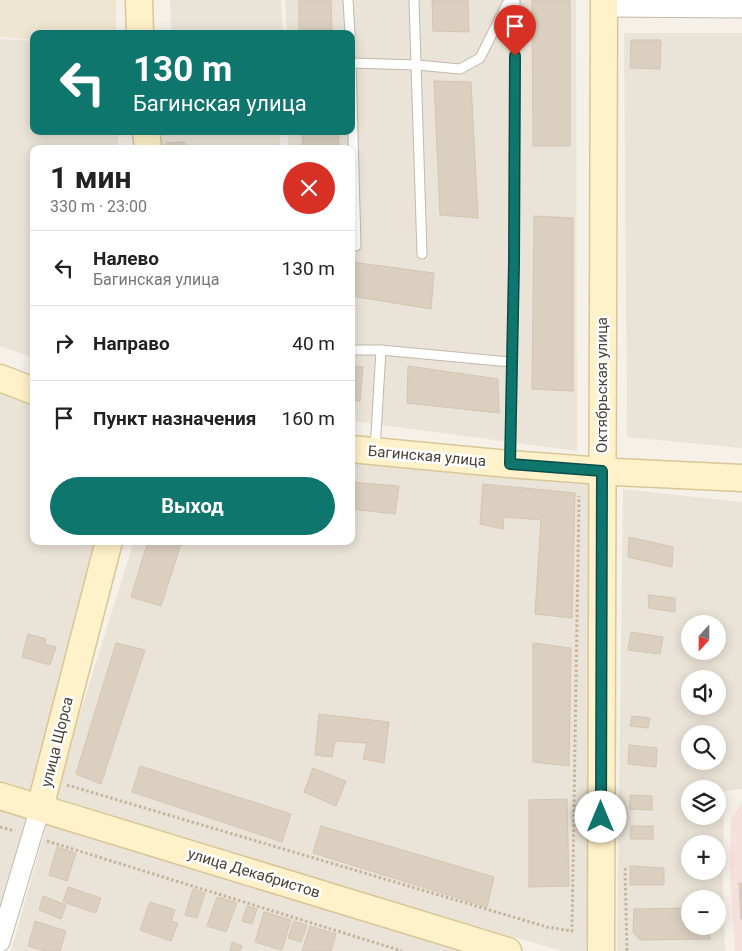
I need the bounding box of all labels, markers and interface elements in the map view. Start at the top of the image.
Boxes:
pin [494,5,536,56]
icon: arrive [501,12,529,40]
text: 130 m [133,49,232,90]
icon: left [50,50,115,115]
text: Багинская улица [133,91,307,116]
text: 1 мин [50,160,131,195]
button: close [283,162,335,214]
text: 330 m · 23:00 [50,197,147,216]
text: Налево [93,247,159,270]
icon: left [50,254,78,282]
text: 130 m [282,257,335,280]
text: Багинская улица [93,270,219,289]
street label: Октябрьская улица [593,317,611,453]
icon: right [50,329,78,357]
text: Направо [93,332,170,355]
text: 40 m [292,332,335,355]
icon: arrive [50,404,78,432]
text: Пункт назначения [93,407,256,430]
text: 160 m [282,407,335,430]
street label: Багинская улица [367,442,487,470]
button: Выход [50,477,335,535]
north arrow [681,615,726,660]
map controls [681,615,726,935]
button: sound [681,670,726,715]
street label: улица Щорса [37,695,77,789]
button: search [681,725,726,770]
button: layers [681,780,726,825]
position arrow [574,790,626,842]
button: + [681,835,726,880]
street label: улица Декабристов [186,844,322,902]
button: − [681,890,726,935]

